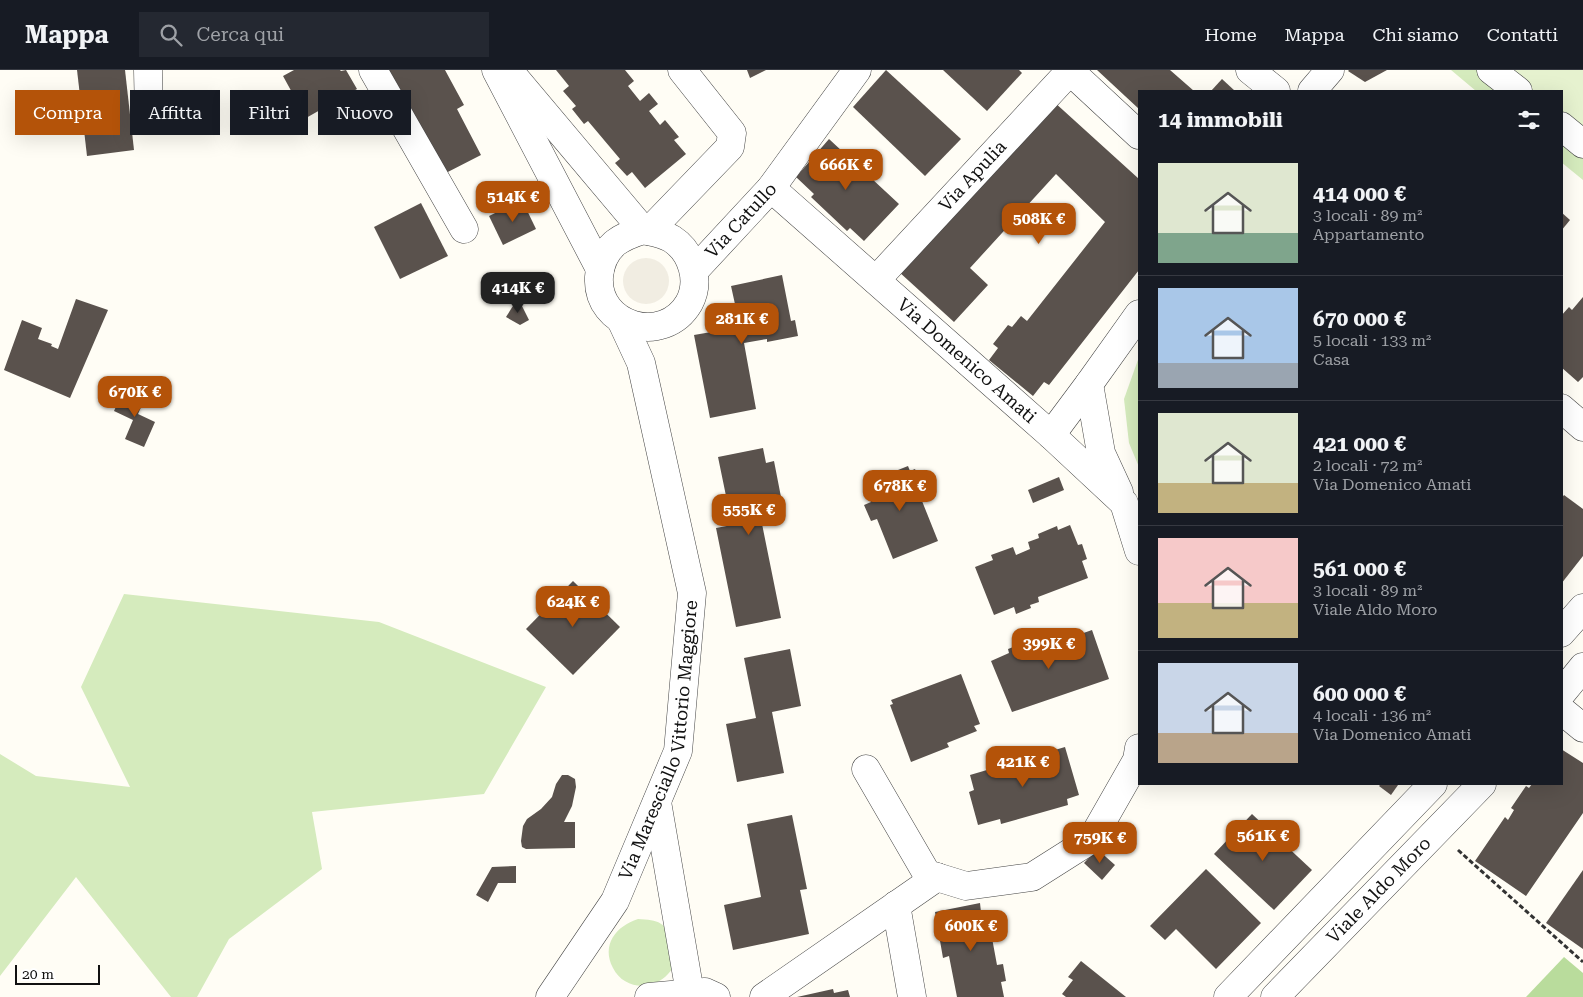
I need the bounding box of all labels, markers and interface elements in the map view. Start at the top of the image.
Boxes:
search box [139,12,489,57]
text: Mappa [25,21,109,49]
icon: search [157,21,185,49]
text: Cerca qui [197,23,284,46]
text: Home [1204,24,1257,45]
text: Mappa [1285,24,1344,45]
text: Chi siamo [1372,24,1459,45]
text: Contatti [1487,24,1558,45]
chip: Compra [15,90,120,135]
chip: Affitta [130,90,220,135]
chip: Filtri [230,90,308,135]
chip: Nuovo [318,90,411,135]
icon: filters [1515,106,1543,134]
text: 14 immobili [1158,108,1283,132]
street label: Via Apulia [934,136,1010,215]
pin: 666K € [805,148,887,191]
text: 666K € [820,155,872,174]
street label: Via Catullo [700,178,781,262]
pin: 514K € [472,180,554,223]
text: 414 000 € [1313,182,1406,206]
icon: home [1198,183,1258,243]
text: 514K € [487,187,539,206]
pin: 508K € [998,202,1080,245]
text: 3 locali · 89 m² [1313,206,1422,225]
text: 508K € [1013,209,1065,228]
text: Appartamento [1313,225,1424,244]
pin: 414K € [477,272,559,314]
text: 414K € [492,278,544,297]
street label: Via Domenico Amati [893,293,1041,427]
pin: 281K € [701,302,783,345]
text: 670 000 € [1313,307,1406,331]
icon: home [1198,308,1258,368]
text: 281K € [716,309,768,328]
text: 5 locali · 133 m² [1313,331,1431,350]
text: Casa [1313,350,1349,369]
pin: 670K € [94,376,176,418]
text: 670K € [109,382,161,401]
text: 421 000 € [1313,432,1406,456]
icon: home [1198,433,1258,493]
text: 2 locali · 72 m² [1313,456,1422,475]
pin: 678K € [859,470,941,512]
text: Via Domenico Amati [1313,475,1471,494]
text: 678K € [874,476,926,495]
pin: 555K € [708,494,790,536]
text: 555K € [723,500,775,519]
text: 561 000 € [1313,557,1406,581]
icon: home [1198,558,1258,618]
text: 3 locali · 89 m² [1313,581,1422,600]
pin: 624K € [532,586,614,628]
text: 624K € [547,592,599,611]
street label: Via Maresciallo Vittorio Maggiore [614,599,701,883]
text: Viale Aldo Moro [1313,600,1437,619]
pin: 399K € [1008,628,1090,670]
text: 399K € [1023,634,1075,653]
text: 600 000 € [1313,682,1406,706]
icon: home [1198,683,1258,743]
text: 4 locali · 136 m² [1313,706,1431,725]
text: Via Domenico Amati [1313,725,1471,744]
pin: 421K € [982,746,1064,788]
text: 421K € [997,752,1049,771]
pin: 561K € [1222,820,1304,862]
pin: 759K € [1059,822,1141,864]
text: 561K € [1237,826,1289,845]
text: 759K € [1074,828,1126,847]
street label: Viale Aldo Moro [1322,832,1435,947]
pin: 600K € [930,910,1012,952]
text: 600K € [945,916,997,935]
scale bar [15,962,100,985]
text: 20 m [22,966,54,982]

